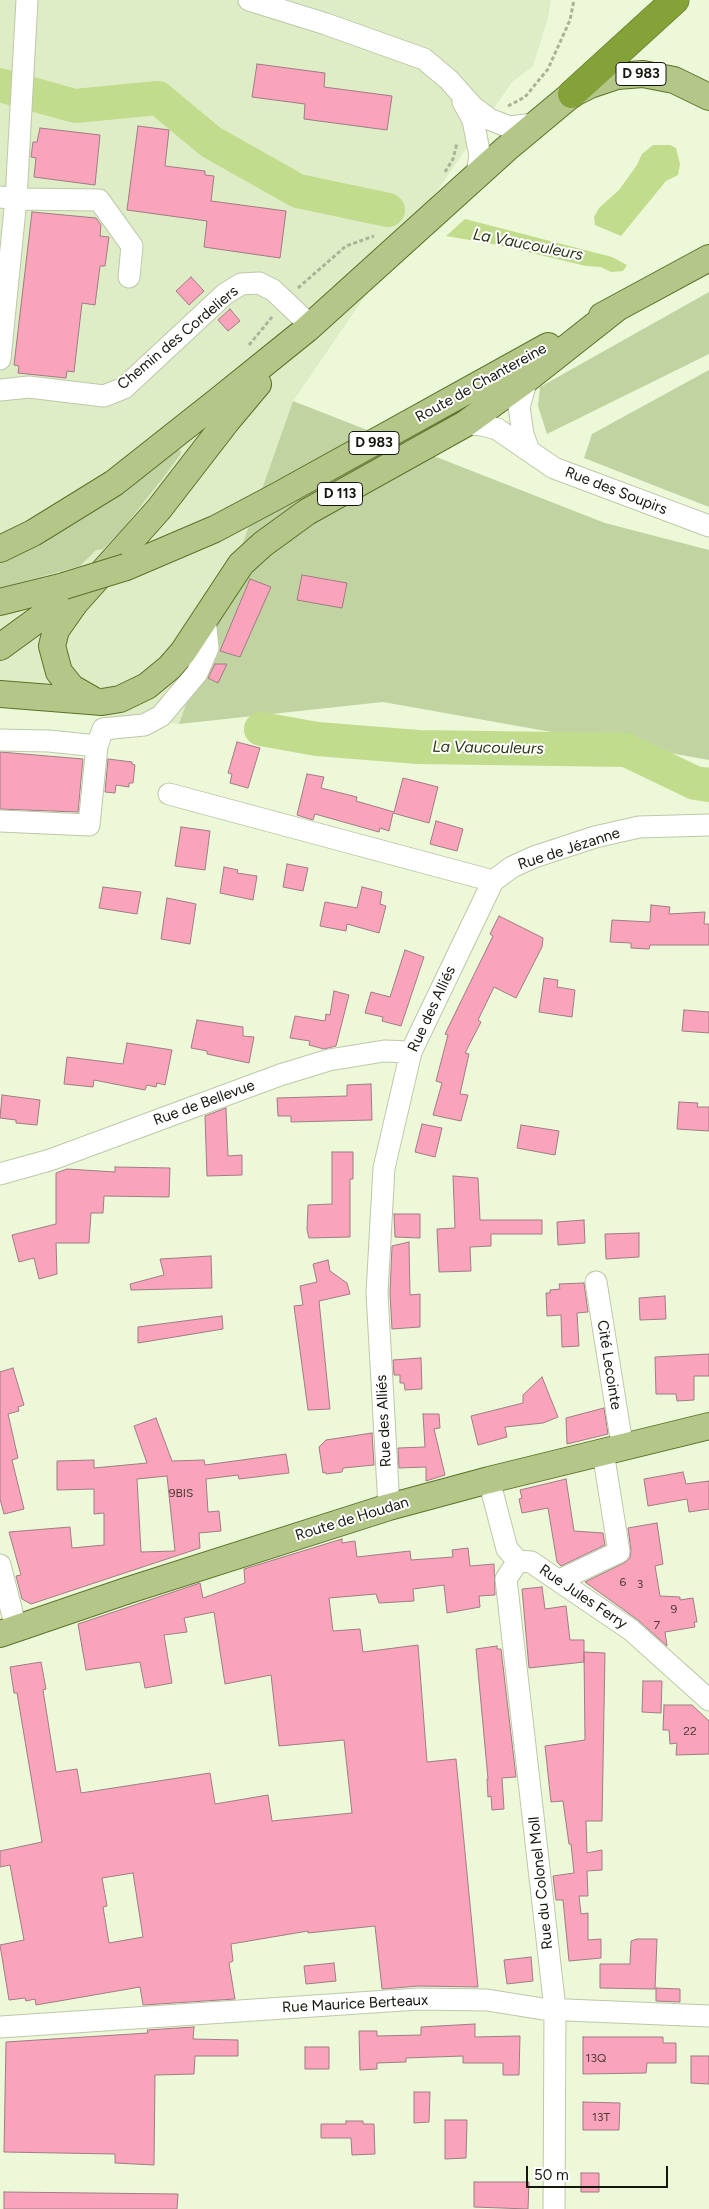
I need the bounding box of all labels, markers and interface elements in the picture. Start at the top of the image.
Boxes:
road number: D 983 [616,62,666,86]
water label: La Vaucouleurs [471,225,585,265]
street label: Chemin des Cordeliers [114,282,242,394]
street label: Route de Chantereine [412,339,550,427]
road number: D 983 [349,432,399,454]
street label: Rue des Soupirs [562,463,670,519]
road number: D 113 [318,482,362,506]
water label: La Vaucouleurs [432,737,544,759]
street label: Rue de Jézanne [516,824,622,874]
street label: Rue des Alliés [404,963,460,1055]
street label: Rue de Bellevue [151,1076,257,1130]
street label: Cité Lecointe [593,1319,625,1411]
street label: Rue des Alliés [373,1374,395,1468]
house number: 9BIS [169,1486,193,1500]
street label: Route de Houdan [293,1493,411,1545]
street label: Rue Jules Ferry [536,1561,630,1633]
house number: 6 [620,1575,626,1589]
house number: 3 [637,1577,643,1591]
house number: 9 [671,1602,677,1616]
house number: 7 [654,1618,660,1632]
house number: 22 [683,1724,697,1738]
street label: Rue du Colonel Moll [525,1816,557,1950]
street label: Rue Maurice Berteaux [281,1991,429,2017]
house number: 13Q [586,2051,606,2065]
house number: 13T [592,2110,610,2124]
scale bar [529,2156,672,2188]
text: 50 m [534,2166,569,2184]

